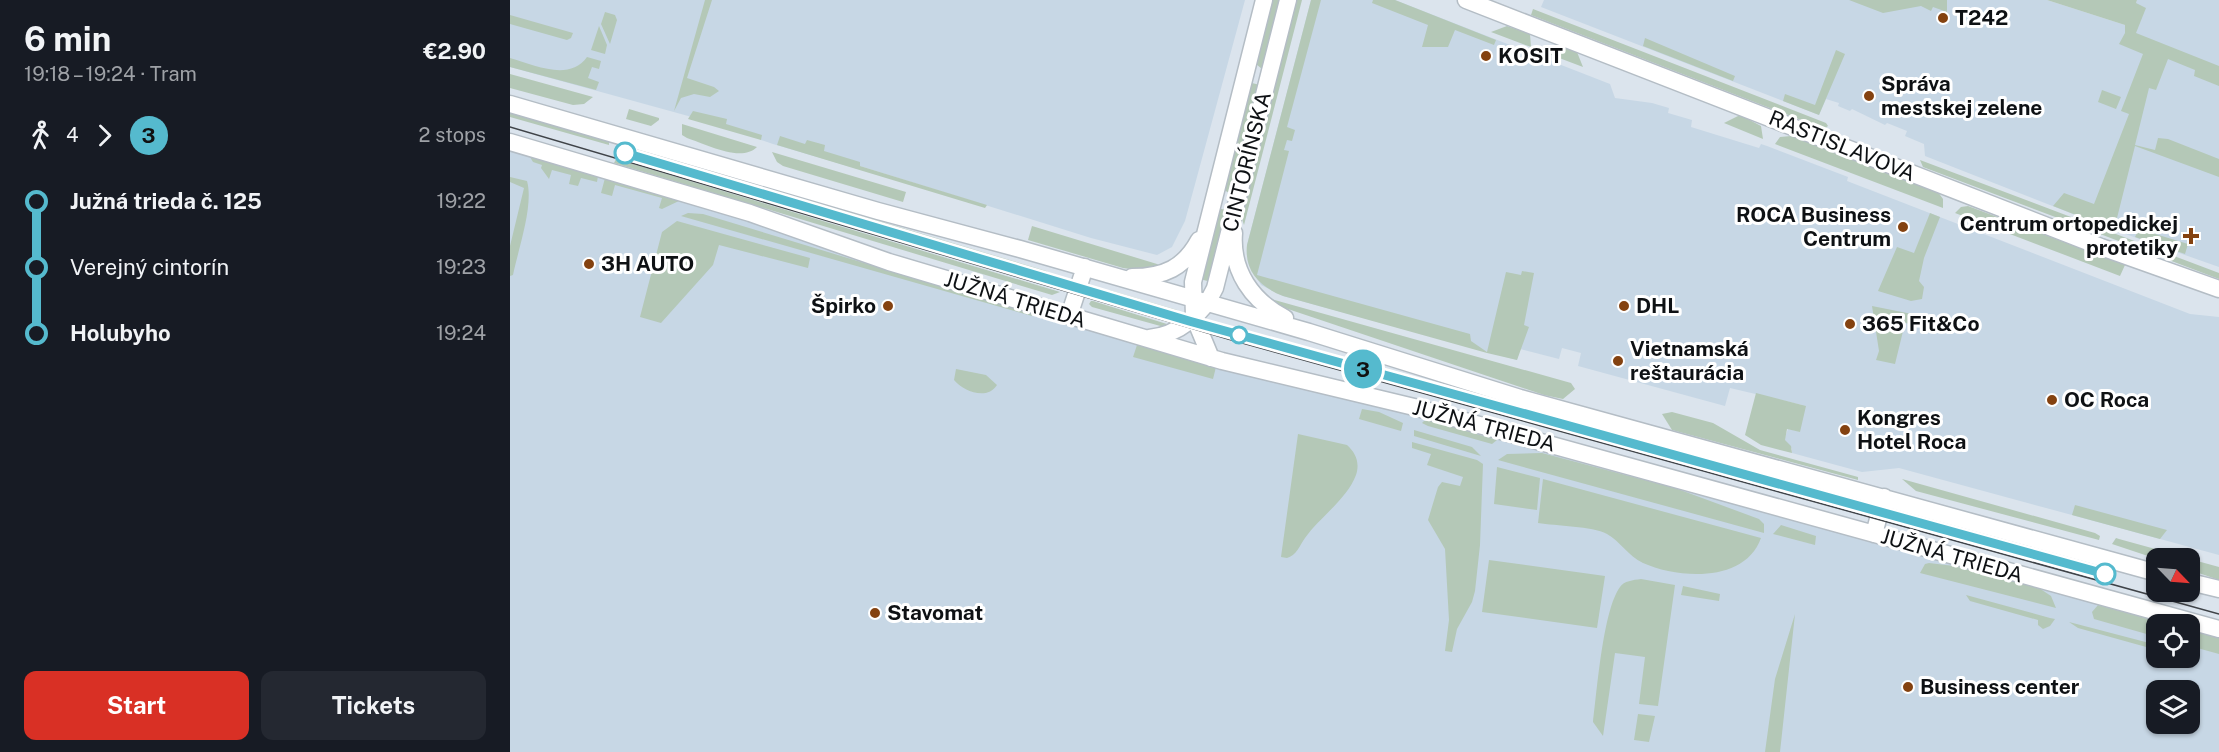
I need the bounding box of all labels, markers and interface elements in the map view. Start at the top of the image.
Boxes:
place label: T242 [1955,5,2008,30]
marker: T242 [1936,11,1950,25]
text: 6 min [24,20,111,58]
text: €2.90 [423,38,486,64]
place label: KOSIT [1498,43,1563,68]
marker: KOSIT [1479,49,1493,63]
text: 19:18 – 19:24 · Tram [24,62,197,86]
place label: Správa mestskej zelene [1881,71,2042,120]
street label: CINTORÍNSKA [1217,89,1276,235]
marker: Správa mestskej zelene [1862,89,1876,103]
street label: RASTISLAVOVA [1765,105,1919,186]
icon: walk [24,119,57,152]
icon: forward [88,119,121,152]
text: 4 [66,123,79,147]
text: 3 [142,123,156,148]
text: 2 stops [419,123,486,147]
unlabelled marker [614,142,636,164]
text: Južná trieda č. 125 [70,188,262,214]
text: 19:22 [437,189,486,213]
place label: ROCA Business Centrum [1736,202,1891,251]
place label: Centrum ortopedickej protetiky [1960,211,2178,260]
marker: ROCA Business Centrum [1896,220,1910,234]
marker: Centrum ortopedickej protetiky [2182,227,2200,245]
place label: 3H AUTO [601,251,694,276]
text: Verejný cintorín [70,254,229,280]
text: 19:23 [436,255,486,279]
marker: 3H AUTO [582,257,596,271]
street label: JUŽNÁ TRIEDA [941,266,1089,333]
place label: Špirko [811,293,876,318]
place label: DHL [1636,293,1679,318]
marker: Špirko [881,299,895,313]
marker: DHL [1617,299,1631,313]
place label: 365 Fit&Co [1862,311,1980,336]
marker: 365 Fit&Co [1843,317,1857,331]
text: Holubyho [70,320,171,346]
text: 19:24 [436,321,486,345]
unlabelled marker [1230,326,1248,344]
place label: Vietnamská reštaurácia [1630,336,1749,385]
line badge: 3 [1344,350,1382,388]
marker: Vietnamská reštaurácia [1611,354,1625,368]
text: 3 [1356,357,1370,382]
place label: OC Roca [2064,387,2149,412]
marker: OC Roca [2045,393,2059,407]
street label: JUŽNÁ TRIEDA [1410,394,1558,457]
place label: Kongres Hotel Roca [1857,405,1966,454]
marker: Kongres Hotel Roca [1838,423,1852,437]
street label: JUŽNÁ TRIEDA [1878,523,2026,588]
north arrow [2146,548,2200,602]
map controls [2146,548,2200,734]
unlabelled marker [2094,563,2116,585]
place label: Stavomat [887,600,983,625]
marker: Stavomat [868,606,882,620]
button: locate [2146,614,2200,668]
button: Start [24,671,249,740]
button: Tickets [261,671,486,740]
place label: Business center [1920,674,2080,699]
marker: Business center [1901,680,1915,694]
button: layers [2146,680,2200,734]

